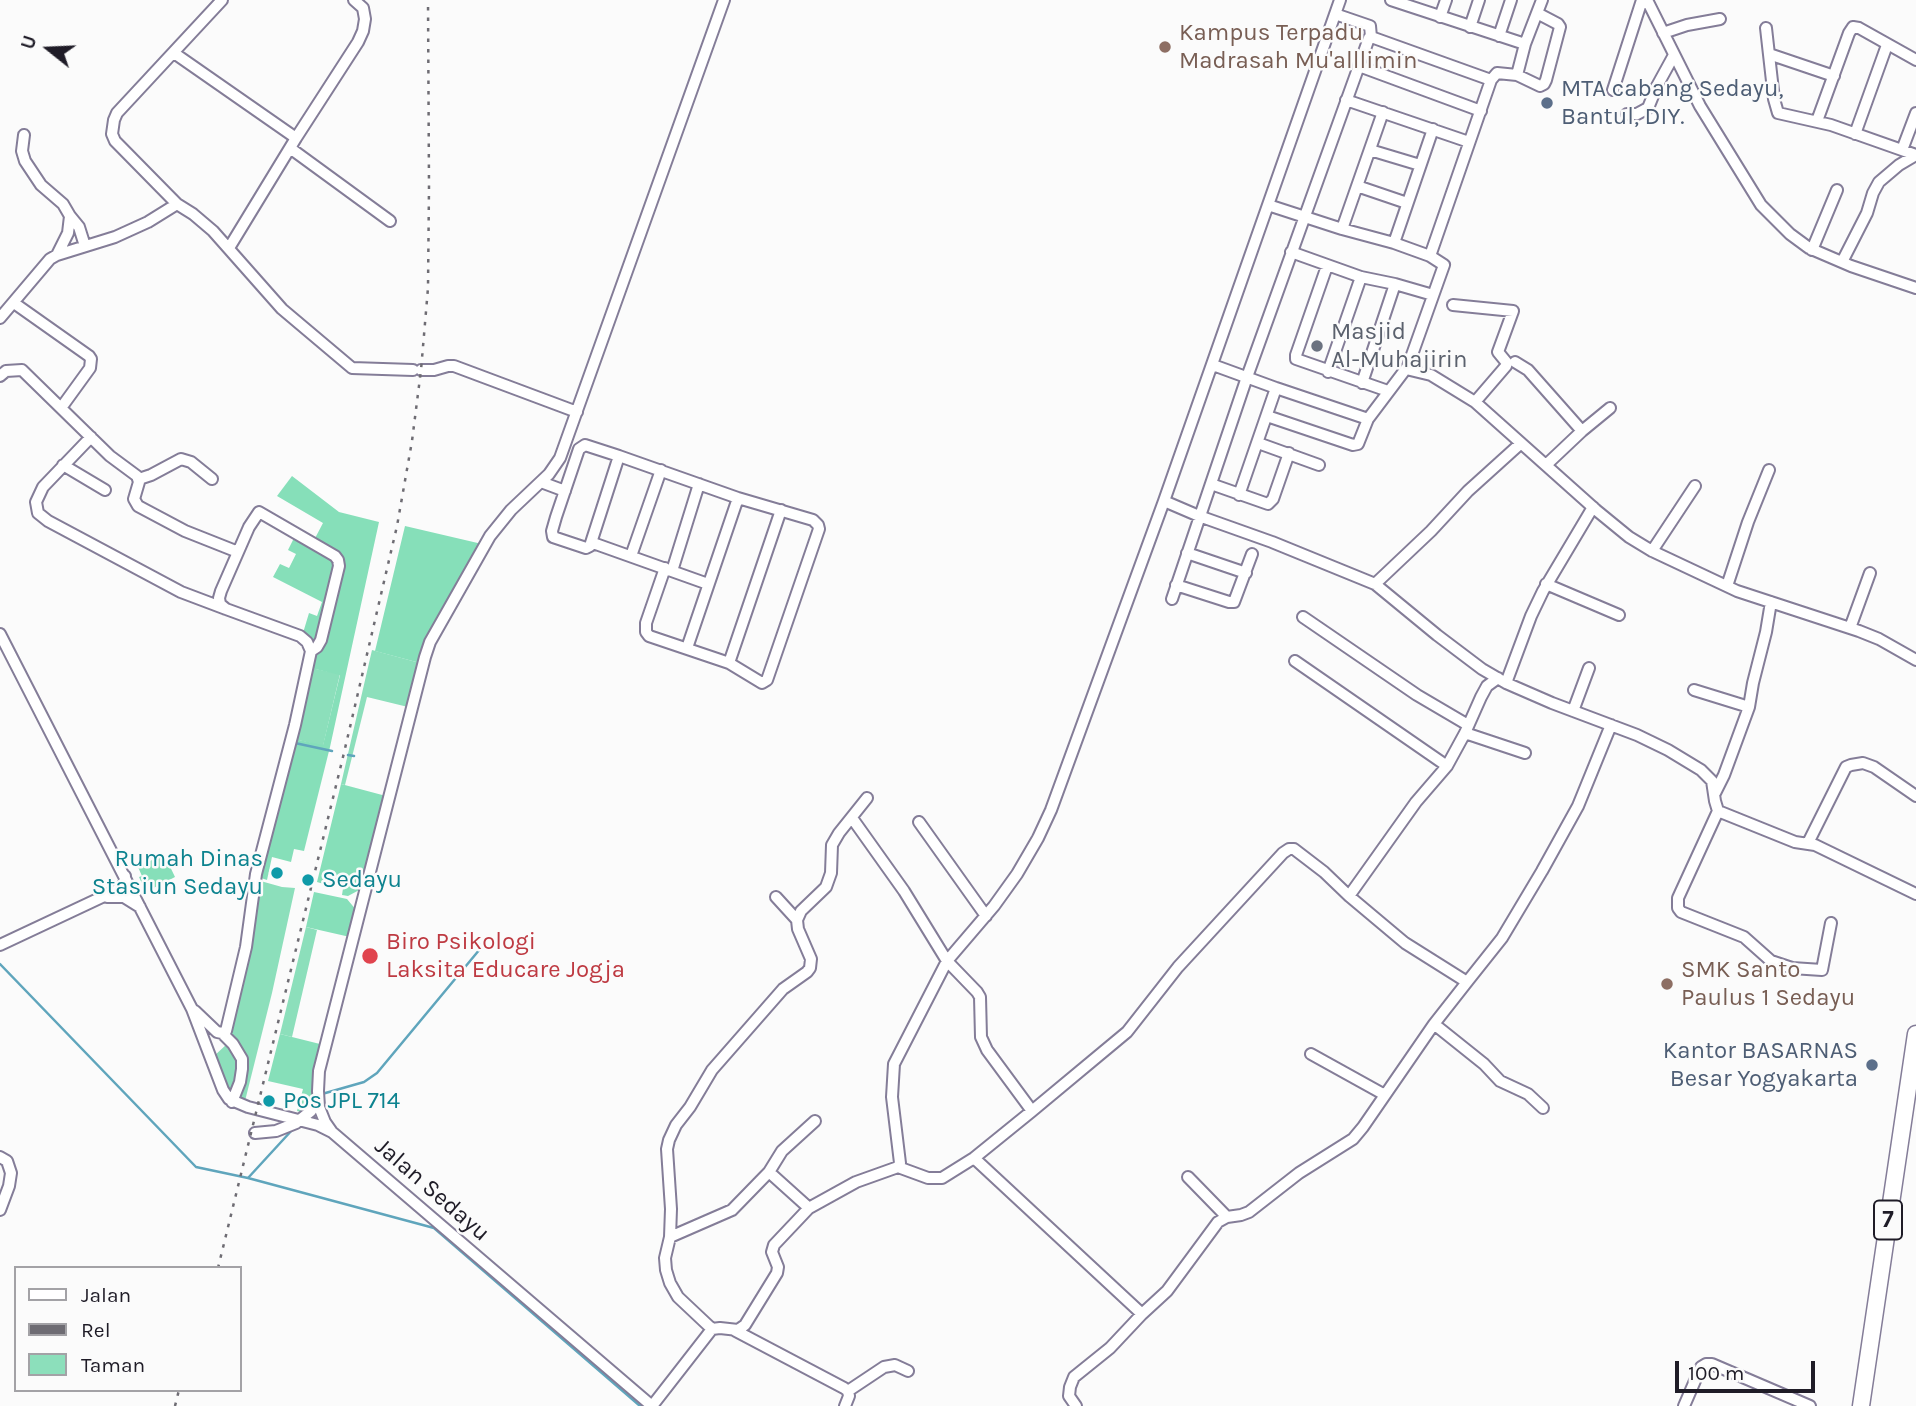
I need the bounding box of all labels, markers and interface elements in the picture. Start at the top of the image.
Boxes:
north arrow [14,14,84,84]
place label: Kampus Terpadu Madrasah Mu'alllimin [1179,19,1417,75]
text: U [17,33,42,52]
marker: Kampus Terpadu Madrasah Mu'alllimin [1157,39,1173,55]
place label: MTA cabang Sedayu, Bantul, DIY. [1561,75,1784,131]
marker: MTA cabang Sedayu, Bantul, DIY. [1539,95,1555,111]
place label: Masjid Al-Muhajirin [1331,318,1467,374]
marker: Masjid Al-Muhajirin [1309,338,1325,354]
place label: Rumah Dinas Stasiun Sedayu [92,845,263,901]
marker: Rumah Dinas Stasiun Sedayu [269,865,285,881]
place label: Sedayu [322,866,402,894]
marker: Sedayu [300,872,316,888]
place label: Biro Psikologi Laksita Educare Jogja [386,928,625,984]
marker: Biro Psikologi Laksita Educare Jogja [360,946,380,966]
place label: SMK Santo Paulus 1 Sedayu [1681,956,1855,1012]
marker: SMK Santo Paulus 1 Sedayu [1659,976,1675,992]
place label: Kantor BASARNAS Besar Yogyakarta [1663,1037,1858,1093]
marker: Kantor BASARNAS Besar Yogyakarta [1864,1057,1880,1073]
place label: Pos JPL 714 [283,1087,400,1115]
marker: Pos JPL 714 [261,1093,277,1109]
street label: Jalan Sedayu [369,1132,495,1248]
road number: 7 [1874,1200,1902,1240]
legend [14,1266,242,1392]
text: Jalan [81,1283,131,1307]
text: Rel [81,1318,111,1342]
scale bar [1678,1346,1818,1390]
text: Taman [81,1353,145,1377]
text: 100 m [1688,1361,1745,1385]

